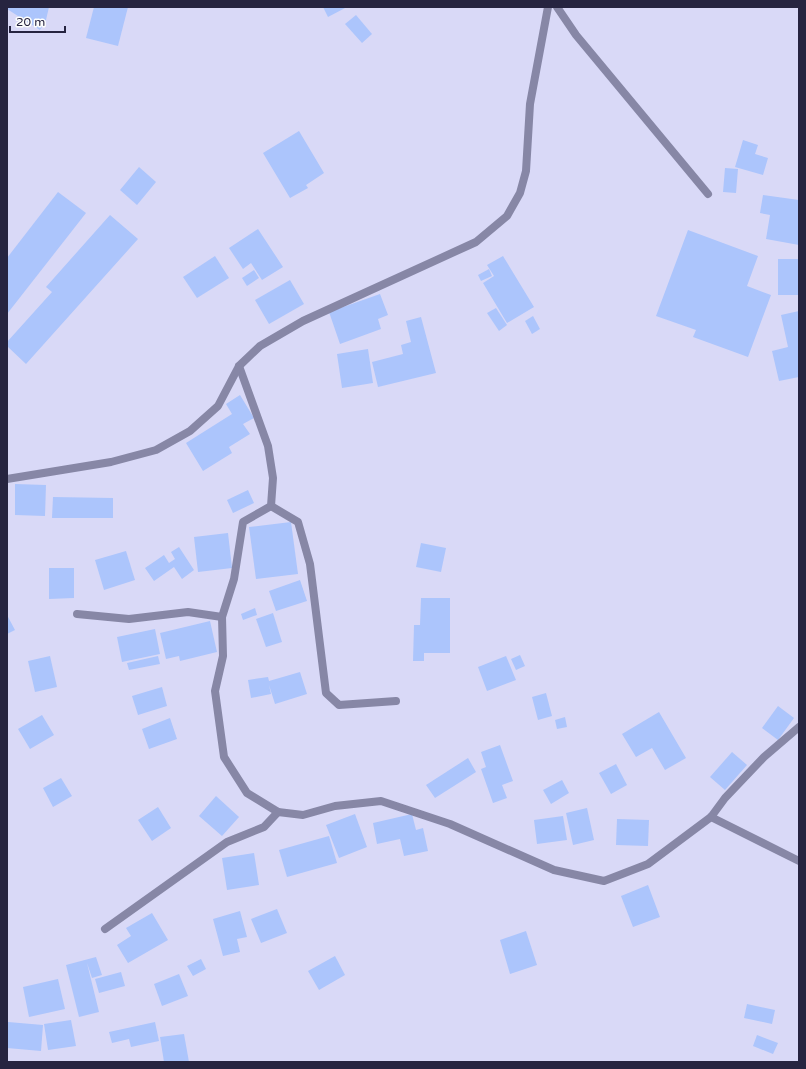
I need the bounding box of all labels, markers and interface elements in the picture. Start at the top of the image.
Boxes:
scale bar [10,8,65,34]
text: 20 m [16,15,45,29]

